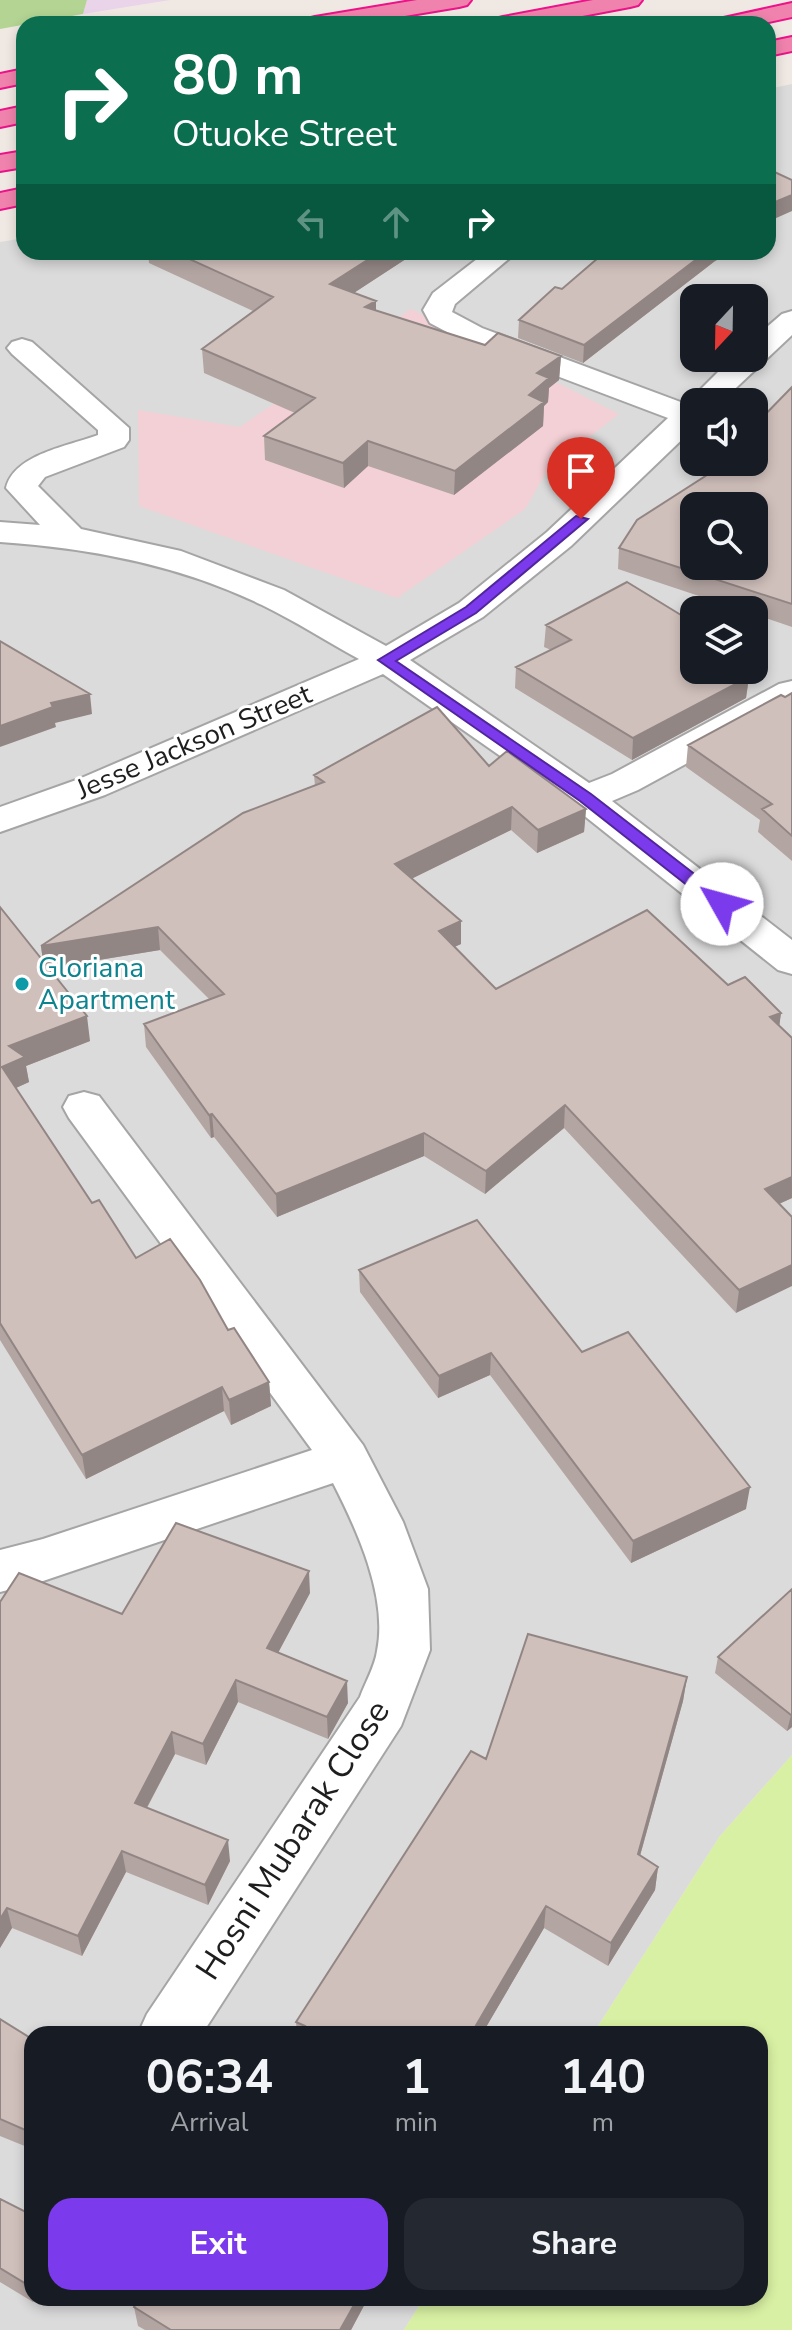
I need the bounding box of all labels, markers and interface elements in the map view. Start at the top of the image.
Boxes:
text: 80 m [172,37,303,114]
icon: right [40,48,144,152]
text: Otuoke Street [172,110,397,159]
icon: left [290,200,334,244]
icon: ahead [374,200,418,244]
icon: right [458,200,502,244]
north arrow [680,284,768,372]
map controls [680,284,768,684]
button: sound [680,388,768,476]
pin [547,437,615,519]
icon: arrive [559,449,603,493]
button: search [680,492,768,580]
button: layers [680,596,768,684]
street label: Jesse Jackson Street [70,675,318,809]
position arrow [680,862,764,946]
place label: Gloriana Apartment [38,949,175,1019]
marker: Gloriana Apartment [13,975,31,993]
street label: Hosni Mubarak Close [185,1691,401,1989]
text: 06:34 [146,2044,273,2110]
text: 1 [402,2044,431,2110]
text: 140 [560,2044,646,2110]
text: Arrival [170,2105,249,2140]
text: min [395,2105,438,2140]
text: m [592,2105,614,2140]
button: Exit [48,2198,388,2290]
button: Share [404,2198,744,2290]

